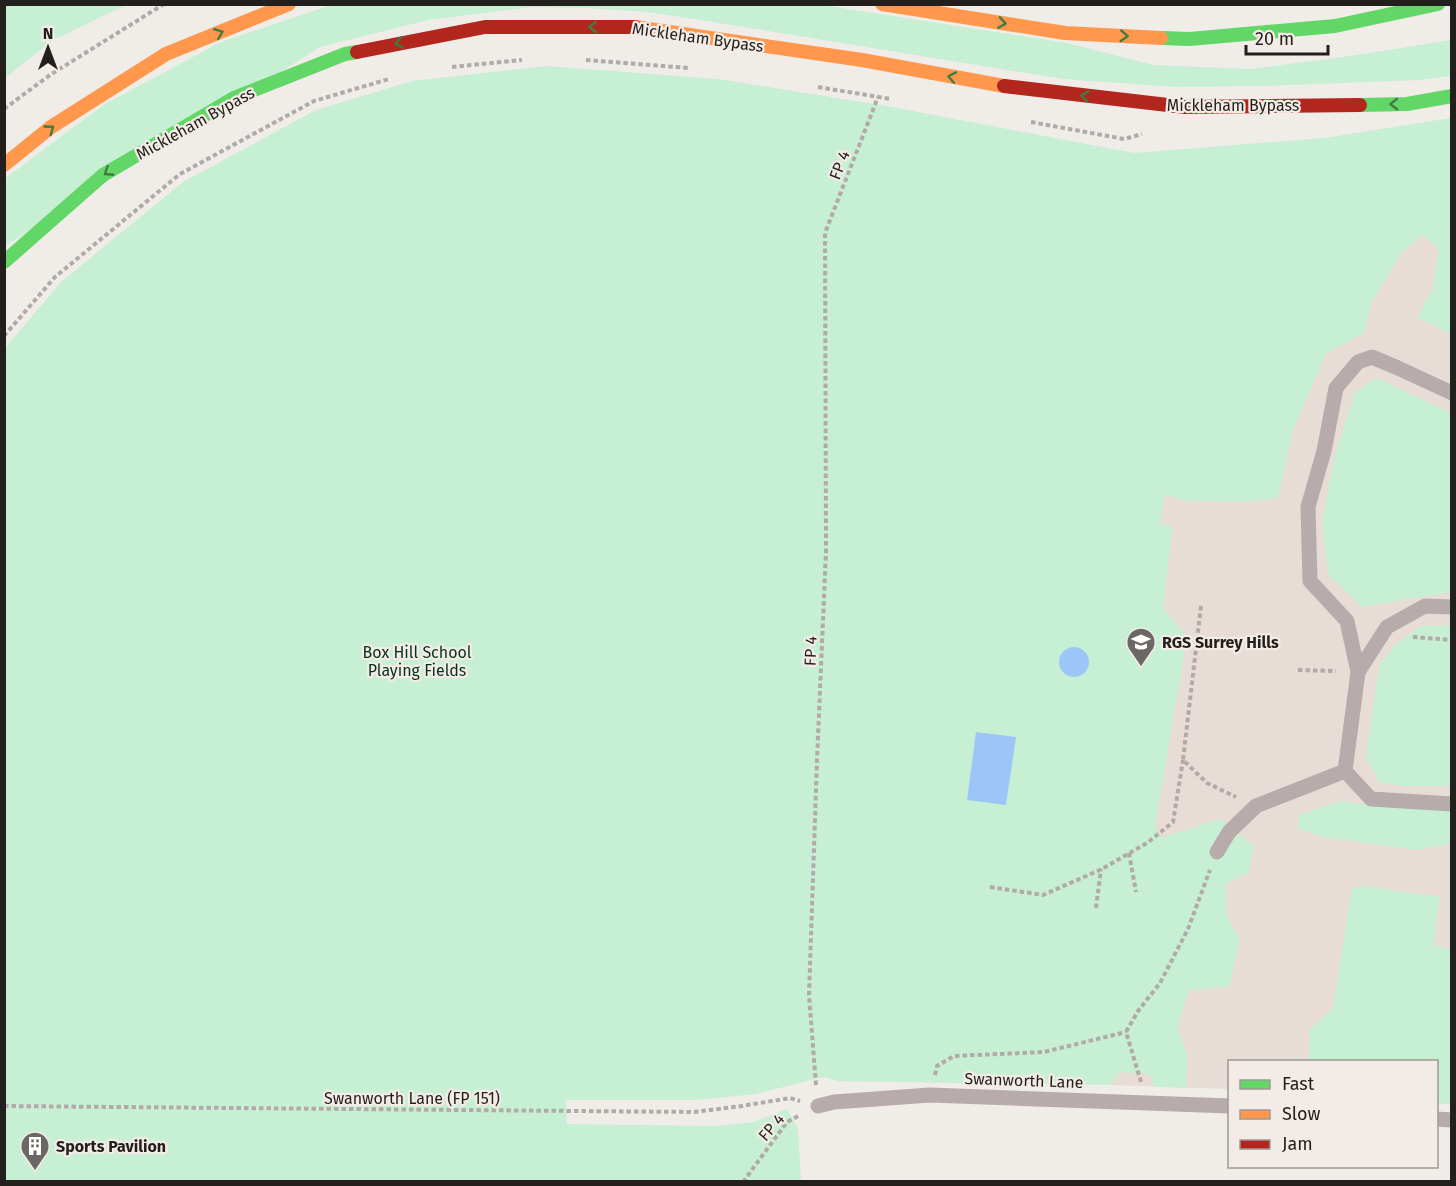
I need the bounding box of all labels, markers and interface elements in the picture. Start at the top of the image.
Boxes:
one-way arrow [998,17,1007,29]
north arrow [18,18,78,78]
scale bar [1246,18,1328,56]
street label: Mickleham Bypass [631,19,765,56]
one-way arrow [588,21,597,33]
text: N [43,24,53,43]
one-way arrow [213,28,224,40]
text: 20 m [1255,28,1294,50]
one-way arrow [1119,30,1128,43]
one-way arrow [395,36,405,49]
one-way arrow [947,71,957,84]
street label: Mickleham Bypass [133,83,258,164]
one-way arrow [1080,90,1090,103]
street label: Mickleham Bypass [1167,96,1299,115]
one-way arrow [1389,98,1398,110]
one-way arrow [43,125,54,136]
street label: FP 4 [825,147,854,183]
one-way arrow [104,165,114,177]
school or university icon: RGS Surrey Hills [1125,626,1157,668]
place label: RGS Surrey Hills [1162,633,1279,652]
street label: FP 4 [800,635,821,666]
park label: Box Hill School Playing Fields [362,643,472,680]
legend [1228,1060,1438,1168]
street label: Swanworth Lane [964,1069,1084,1092]
text: Fast [1282,1073,1315,1095]
street label: Swanworth Lane (FP 151) [324,1089,500,1108]
text: Slow [1282,1103,1321,1125]
street label: FP 4 [754,1109,789,1145]
building icon: Sports Pavilion [19,1130,51,1172]
text: Jam [1282,1133,1313,1155]
place label: Sports Pavilion [56,1137,166,1156]

